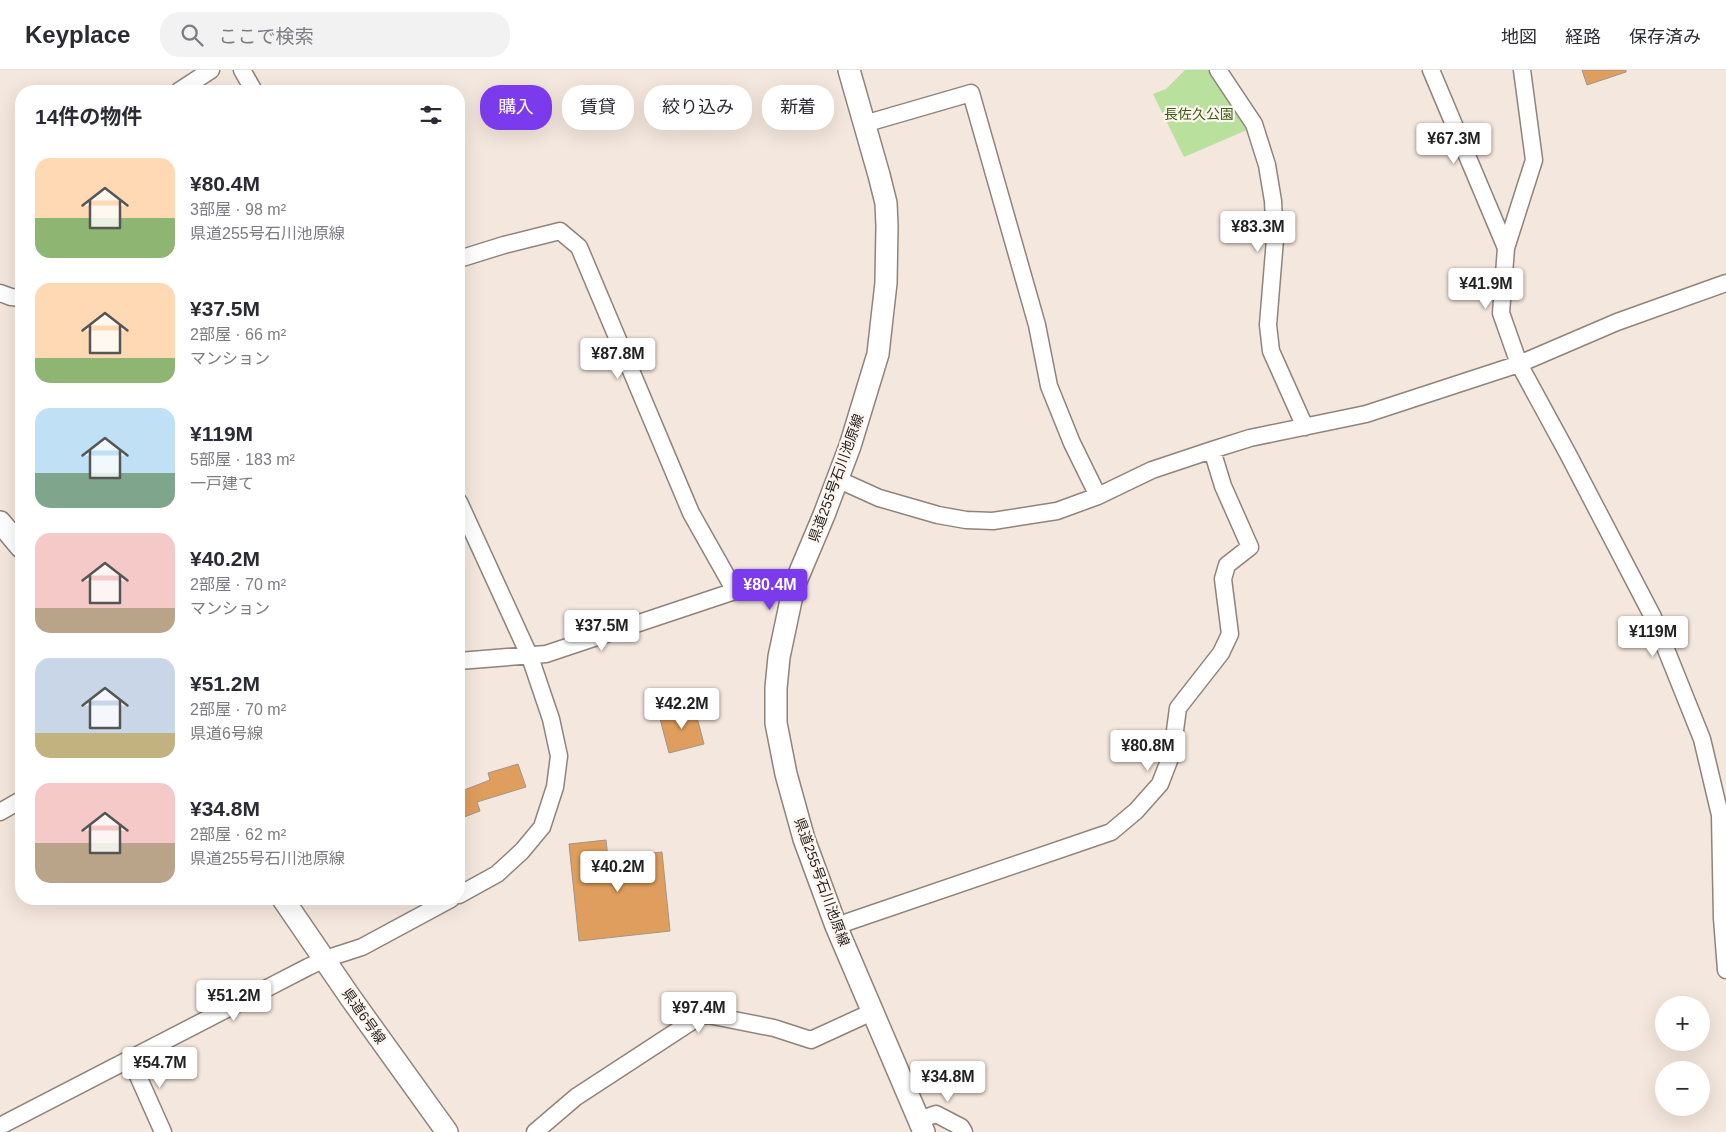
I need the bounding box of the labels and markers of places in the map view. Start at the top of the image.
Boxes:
pin: ¥67.3M [1413,122,1495,165]
pin: ¥83.3M [1217,210,1299,253]
pin: ¥41.9M [1445,268,1527,310]
pin: ¥87.8M [577,338,659,380]
pin: ¥80.4M [729,568,811,611]
pin: ¥37.5M [561,610,643,652]
pin: ¥119M [1618,616,1688,658]
pin: ¥42.2M [641,688,723,730]
pin: ¥80.8M [1107,730,1189,772]
pin: ¥40.2M [577,850,659,893]
pin: ¥51.2M [193,980,275,1022]
pin: ¥97.4M [658,992,740,1034]
pin: ¥54.7M [119,1046,201,1089]
pin: ¥34.8M [907,1060,989,1103]

